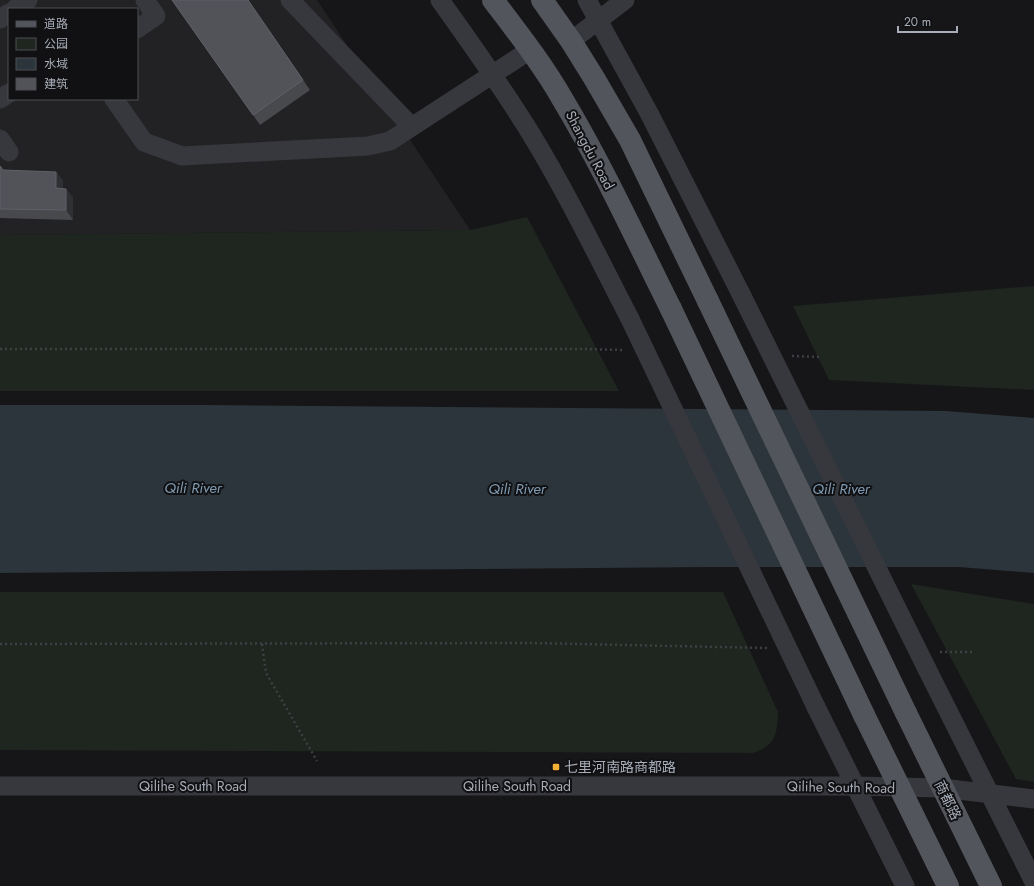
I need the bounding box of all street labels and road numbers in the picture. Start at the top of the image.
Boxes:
street label: Shangdu Road [561,107,619,193]
street label: Qilihe South Road [139,776,247,796]
street label: Qilihe South Road [463,776,571,796]
street label: Qilihe South Road [787,776,895,798]
street label: 商都路 [930,777,966,823]

